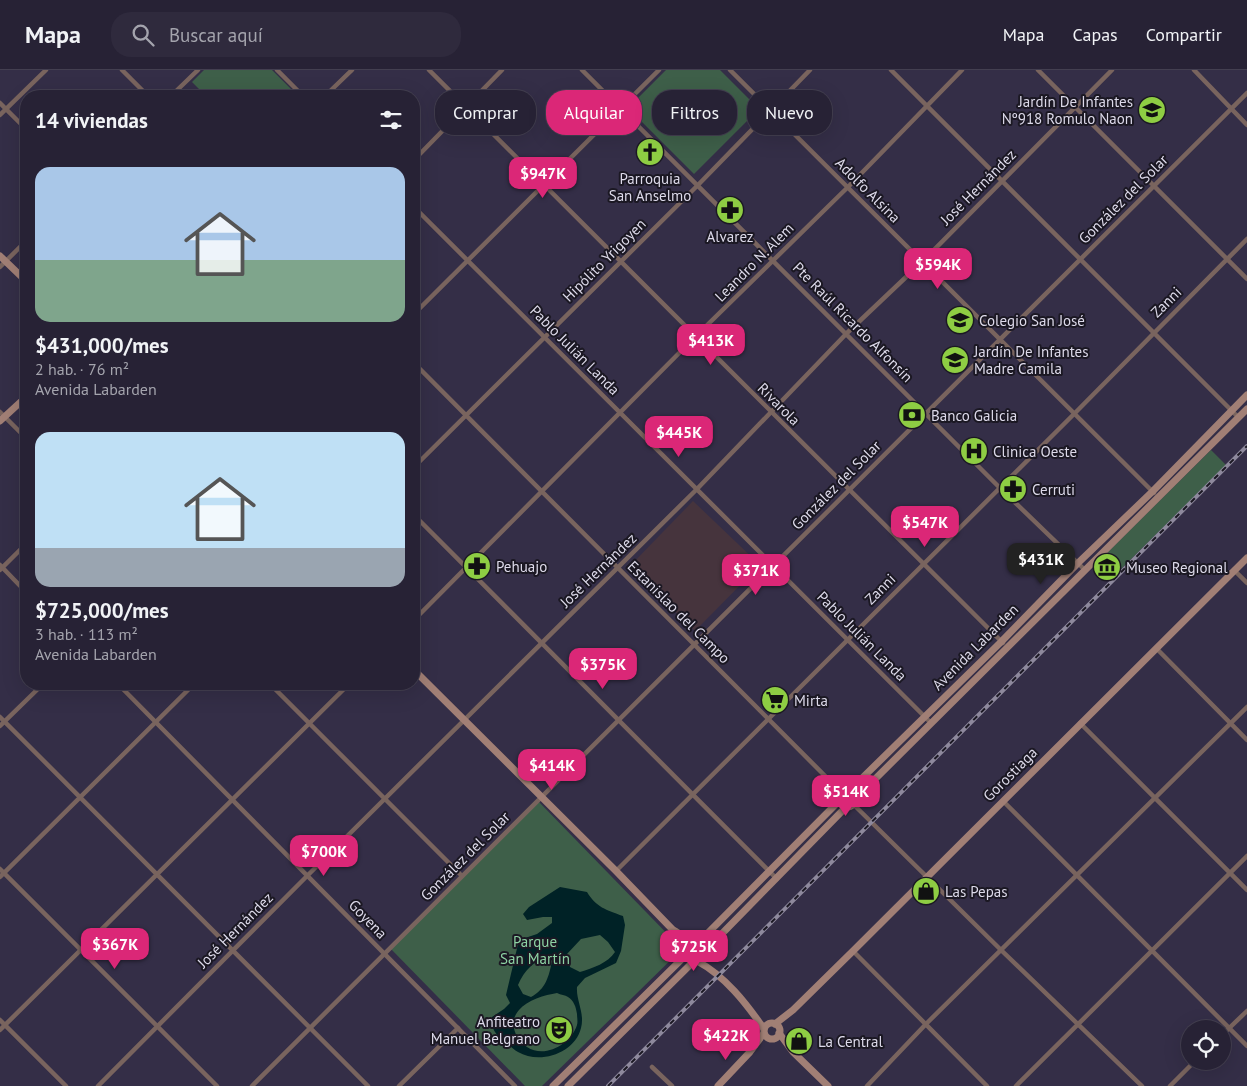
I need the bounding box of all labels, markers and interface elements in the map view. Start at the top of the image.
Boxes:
search box [111,12,461,57]
text: Mapa [25,19,81,50]
icon: search [129,21,157,49]
text: Buscar aquí [169,23,263,47]
text: Mapa [1003,23,1045,46]
text: Capas [1073,23,1118,46]
text: Compartir [1146,23,1222,46]
chip: Comprar [435,90,536,135]
chip: Alquilar [546,90,642,135]
chip: Filtros [652,90,737,135]
chip: Nuevo [747,90,832,135]
place label: Jardín De Infantes Nº918 Romulo Naon [1002,92,1133,128]
school or university icon: Jardín De Infantes Nº918 Romulo Naon [1137,95,1167,125]
icon: filters [377,106,405,134]
text: 14 viviendas [35,107,148,134]
church icon: Parroquia San Anselmo [635,137,665,167]
street label: José Hernández [935,145,1020,230]
street label: González del Solar [1074,150,1172,248]
street label: Adolfo Alsina [831,153,905,227]
pin: $947K [508,156,578,199]
text: $947K [520,163,566,183]
place label: Parroquia San Anselmo [609,169,691,205]
pharmacy icon: Alvarez [715,195,745,225]
icon: home [175,199,265,289]
street label: Hipólito Yrigoyen [558,214,650,306]
street label: Leandro N. Alem [711,219,797,305]
place label: Alvarez [706,227,754,246]
pin: $594K [903,248,973,290]
text: $594K [915,254,961,274]
street label: Pte Raúl Ricardo Alfonsín [789,258,917,386]
street label: Zanni [1147,283,1185,321]
street label: Pablo Julián Landa [526,301,624,399]
school or university icon: Colegio San José [945,305,975,335]
place label: Colegio San José [979,311,1085,330]
pin: $413K [676,324,746,366]
text: $413K [688,330,734,350]
text: $431,000/mes [35,332,169,359]
place label: Jardín De Infantes Madre Camila [973,342,1089,378]
school or university icon: Jardín De Infantes Madre Camila [940,345,970,375]
text: 2 hab. · 76 m² [35,359,129,379]
text: Avenida Labarden [35,379,157,399]
street label: Rivarola [754,379,804,429]
bank icon: Banco Galicia [897,400,927,430]
place label: Banco Galicia [931,406,1017,425]
pin: $445K [644,416,714,458]
text: $445K [656,422,702,442]
street label: González del Solar [787,436,885,534]
hospital icon: Clinica Oeste [959,436,989,466]
place label: Clinica Oeste [993,442,1077,461]
icon: home [175,464,265,554]
pharmacy icon: Cerruti [998,474,1028,504]
place label: Cerruti [1032,480,1075,499]
pin: $547K [890,506,960,548]
text: $547K [902,512,948,532]
street label: José Hernández [555,529,640,612]
pin: $431K [1006,542,1076,585]
text: $431K [1018,549,1064,569]
pharmacy icon: Pehuajo [462,551,492,581]
museum icon: Museo Regional [1092,552,1122,582]
pin: $371K [721,554,791,596]
place label: Pehuajo [496,557,547,576]
street label: Estanislao del Campo [624,557,734,667]
place label: Museo Regional [1126,558,1228,577]
text: $371K [733,560,779,580]
street label: Zanni [861,570,899,608]
street label: Pablo Julián Landa [813,587,911,685]
text: $725,000/mes [35,597,169,624]
street label: Avenida Labarden [928,600,1022,694]
text: 3 hab. · 113 m² [35,624,138,644]
text: Avenida Labarden [35,644,157,664]
pin: $375K [568,648,638,690]
text: $375K [580,654,626,674]
supermarket icon: Mirta [760,685,790,715]
place label: Mirta [794,691,828,710]
street label: Gorostiaga [979,743,1041,805]
pin: $414K [517,748,587,791]
text: $414K [529,755,575,775]
pin: $514K [811,774,881,817]
text: $514K [823,781,869,801]
street label: González del Solar [416,807,514,905]
pin: $700K [289,834,359,877]
text: $700K [301,841,347,861]
shop icon: Las Pepas [911,876,941,906]
place label: Las Pepas [945,882,1008,901]
street label: José Hernández [192,888,277,973]
street label: Goyena [345,895,391,943]
pin: $367K [80,928,150,970]
pin: $725K [659,930,729,972]
park label: Parque San Martín [500,932,570,968]
text: $367K [92,934,138,954]
text: $725K [671,936,717,956]
place label: Anfiteatro Manuel Belgrano [431,1012,540,1048]
theatre icon: Anfiteatro Manuel Belgrano [544,1015,574,1045]
pin: $422K [691,1018,761,1061]
map controls [1181,1020,1231,1070]
button: locate [1181,1020,1231,1070]
text: $422K [703,1025,749,1045]
shop icon: La Central [784,1026,814,1056]
place label: La Central [818,1032,883,1051]

